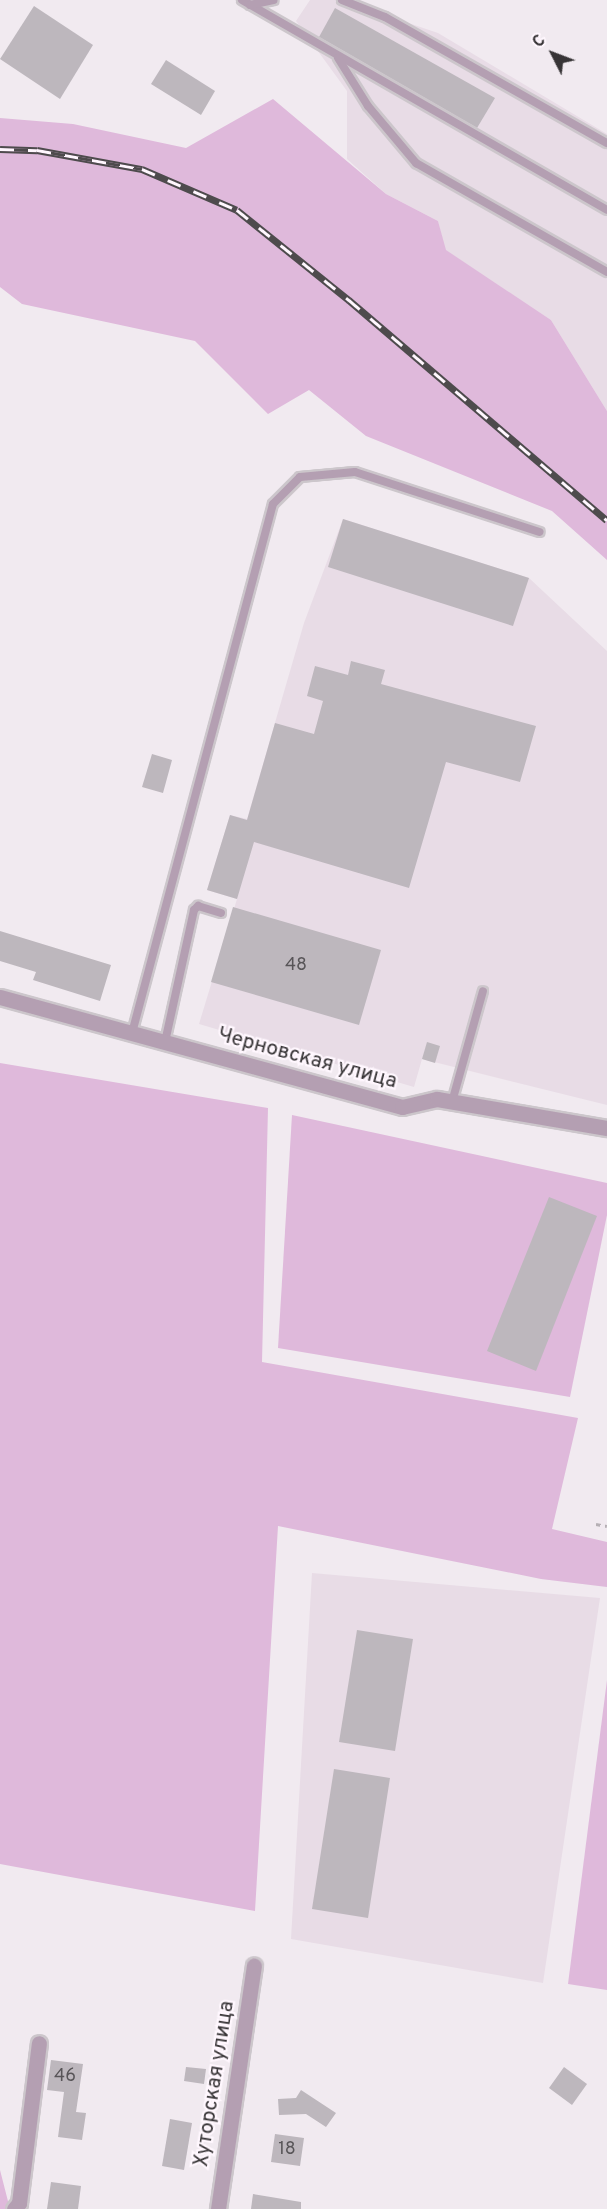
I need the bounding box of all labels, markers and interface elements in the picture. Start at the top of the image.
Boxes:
north arrow [523,24,583,84]
text: С [529,31,550,52]
house number: 48 [285,955,307,977]
street label: Черновская улица [215,1023,399,1095]
street label: Хуторская улица [189,1999,241,2169]
house number: 46 [54,2066,76,2088]
house number: 18 [278,2139,296,2161]

